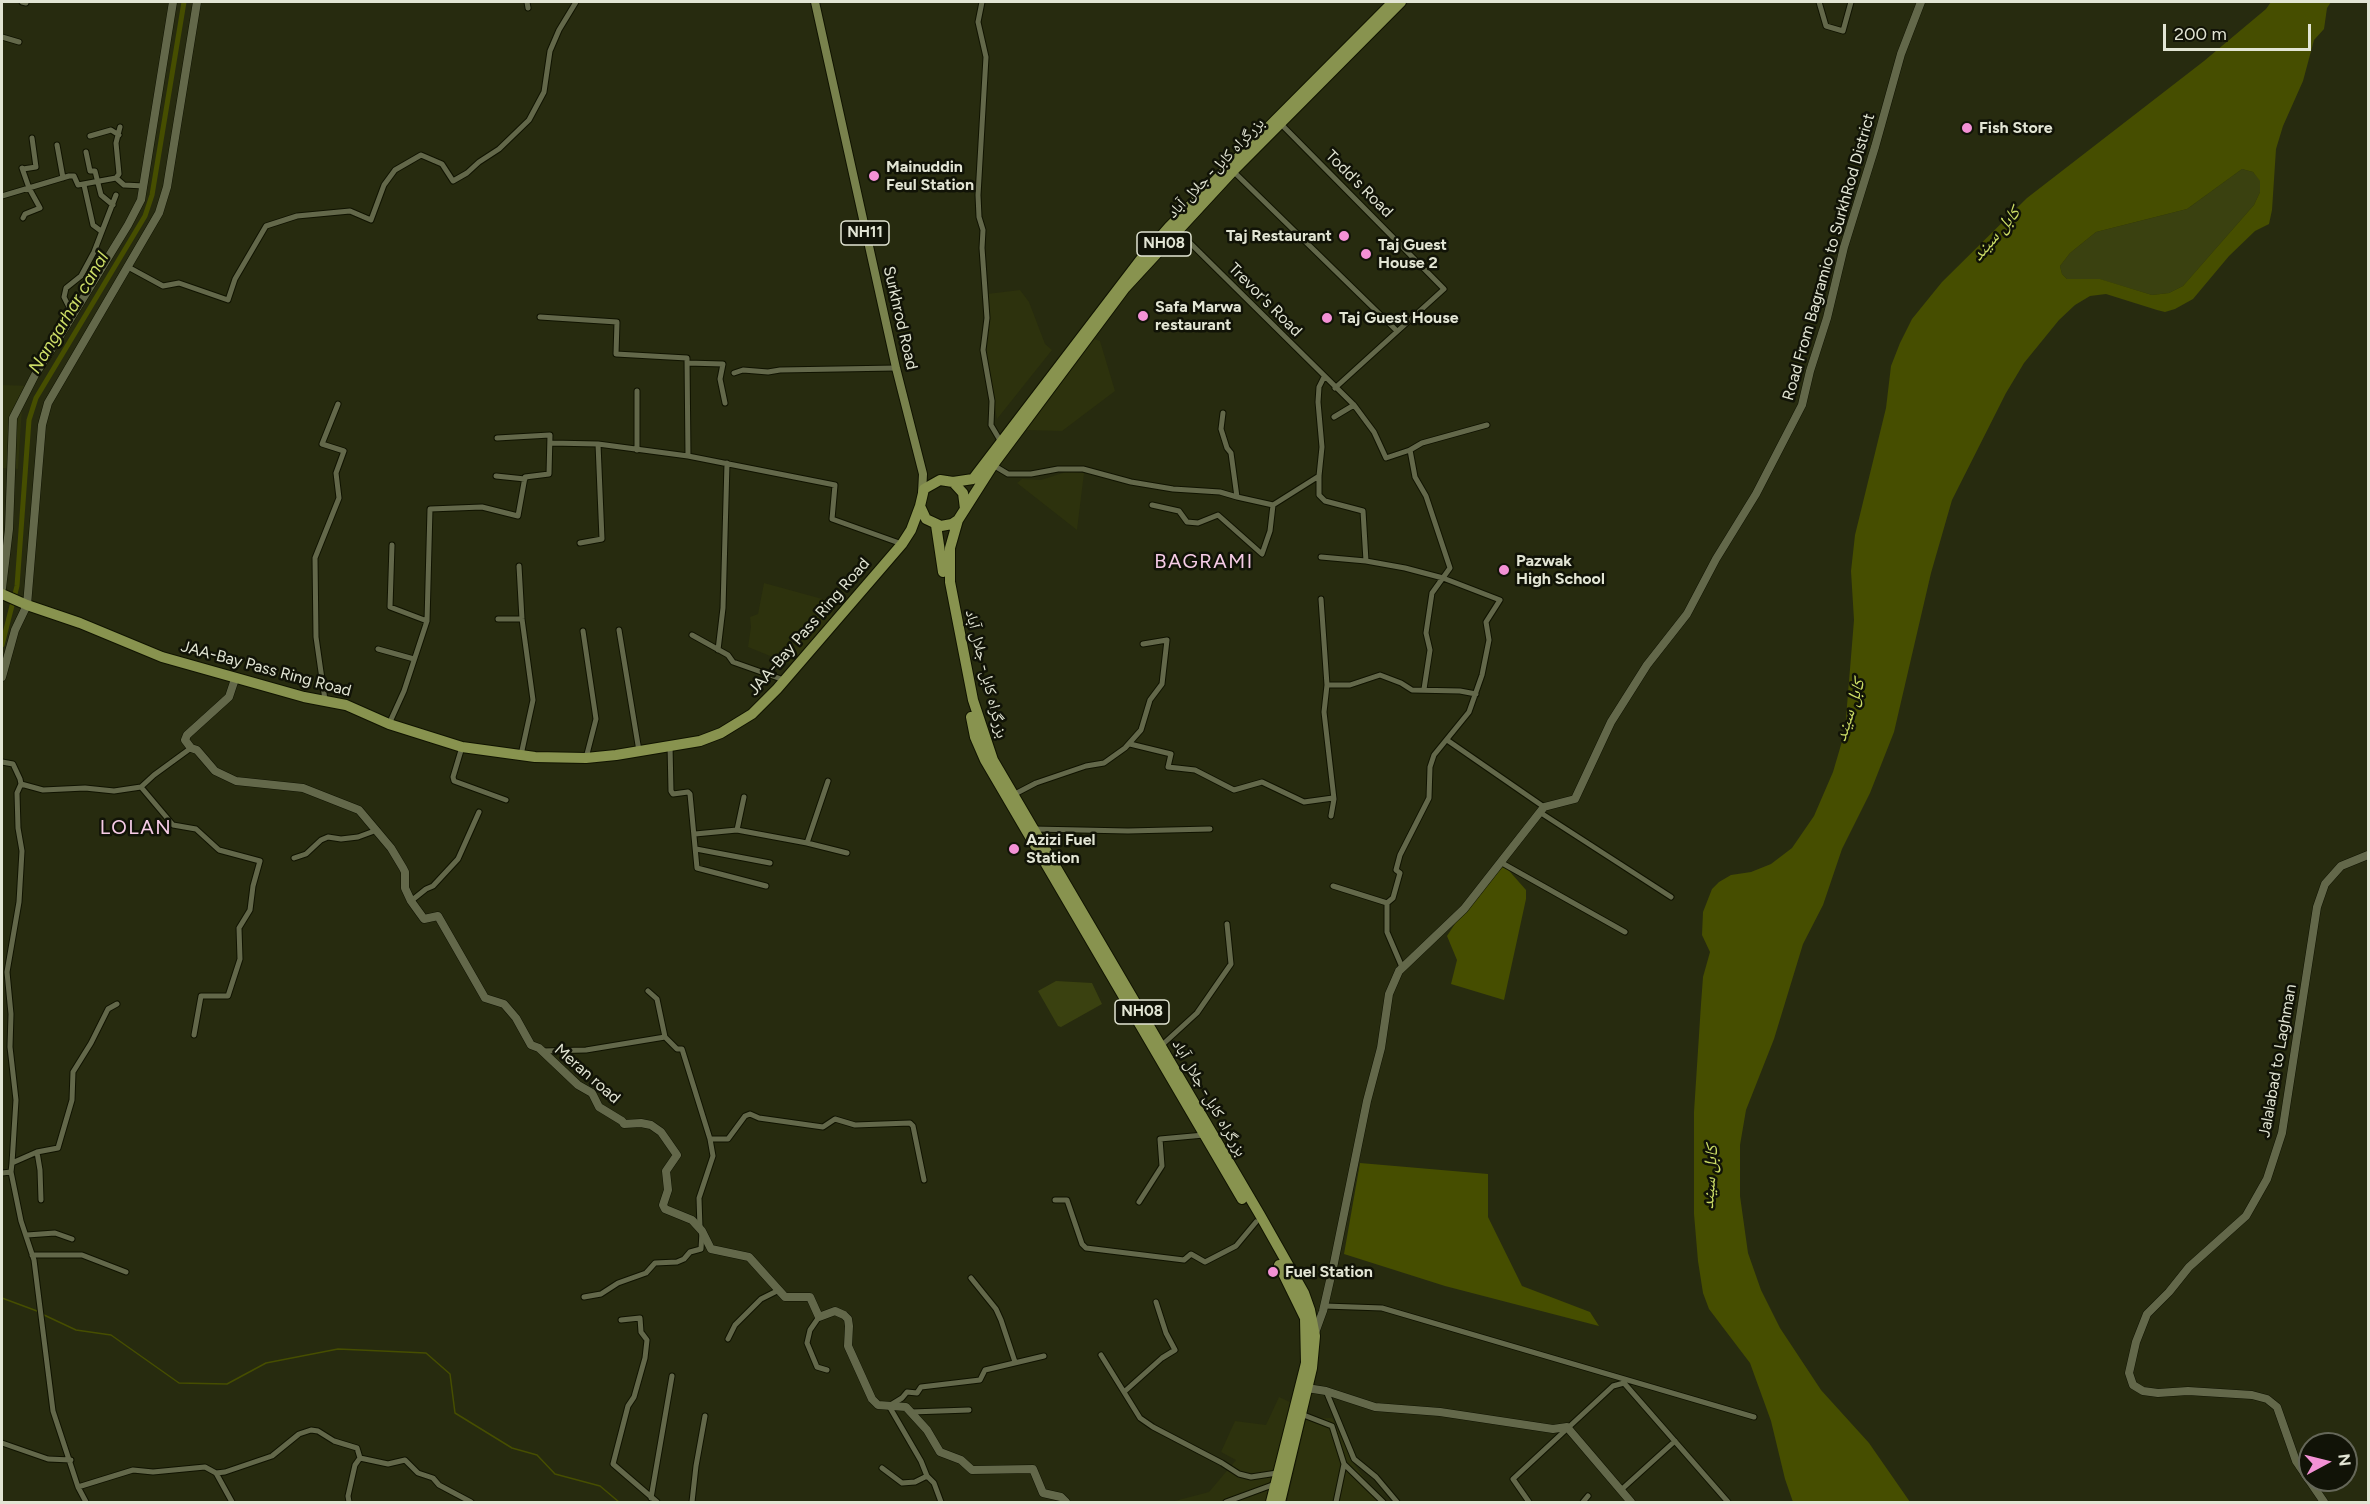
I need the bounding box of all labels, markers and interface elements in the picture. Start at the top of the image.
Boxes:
scale bar [2166,12,2314,50]
text: 200 m [2174,23,2227,45]
street label: Road From Bagramio to SurkhRod District [1779,111,1879,403]
street label: بزرگراه کابل- جلال آباد [1163,114,1269,222]
place label: Fish Store [1979,118,2053,138]
marker: Fish Store [1960,121,1974,135]
street label: Todd's Road [1321,146,1397,222]
place label: Mainuddin Feul Station [886,157,974,195]
marker: Mainuddin Feul Station [867,169,881,183]
water label: کابل سيند [1967,203,2025,265]
road number: NH11 [841,221,889,245]
place label: Taj Restaurant [1226,226,1332,246]
marker: Taj Restaurant [1337,229,1351,243]
road number: NH08 [1137,232,1191,256]
place label: Taj Guest House 2 [1378,235,1447,273]
marker: Taj Guest House 2 [1359,247,1373,261]
water label: Nangarhar canal [24,248,114,378]
street label: Trevor's Road [1224,259,1306,341]
street label: Surkhrod Road [879,264,921,372]
place label: Safa Marwa restaurant [1155,297,1242,335]
place label: Taj Guest House [1339,308,1459,328]
marker: Safa Marwa restaurant [1136,309,1150,323]
marker: Taj Guest House [1320,311,1334,325]
district label: BAGRAMI [1154,550,1254,574]
place label: Pazwak High School [1516,551,1605,589]
street label: JAA-Bay Pass Ring Road [744,554,874,700]
marker: Pazwak High School [1497,563,1511,577]
street label: بزرگراه کابل- جلال آباد [961,608,1011,740]
street label: JAA-Bay Pass Ring Road [179,637,353,701]
water label: کابل سيند [1830,676,1870,744]
district label: LOLAN [100,816,172,840]
place label: Azizi Fuel Station [1026,830,1095,868]
marker: Azizi Fuel Station [1007,842,1021,856]
street label: Jalalabad to Laghman [2255,983,2301,1139]
road number: NH08 [1115,1000,1169,1024]
street label: بزرگراه کابل- جلال آباد [1168,1036,1250,1160]
street label: Meran road [550,1040,624,1108]
water label: کابل سيند [1697,1144,1723,1210]
place label: Fuel Station [1285,1262,1373,1282]
marker: Fuel Station [1266,1265,1280,1279]
north arrow [2298,1432,2358,1492]
text: N [2334,1453,2355,1467]

